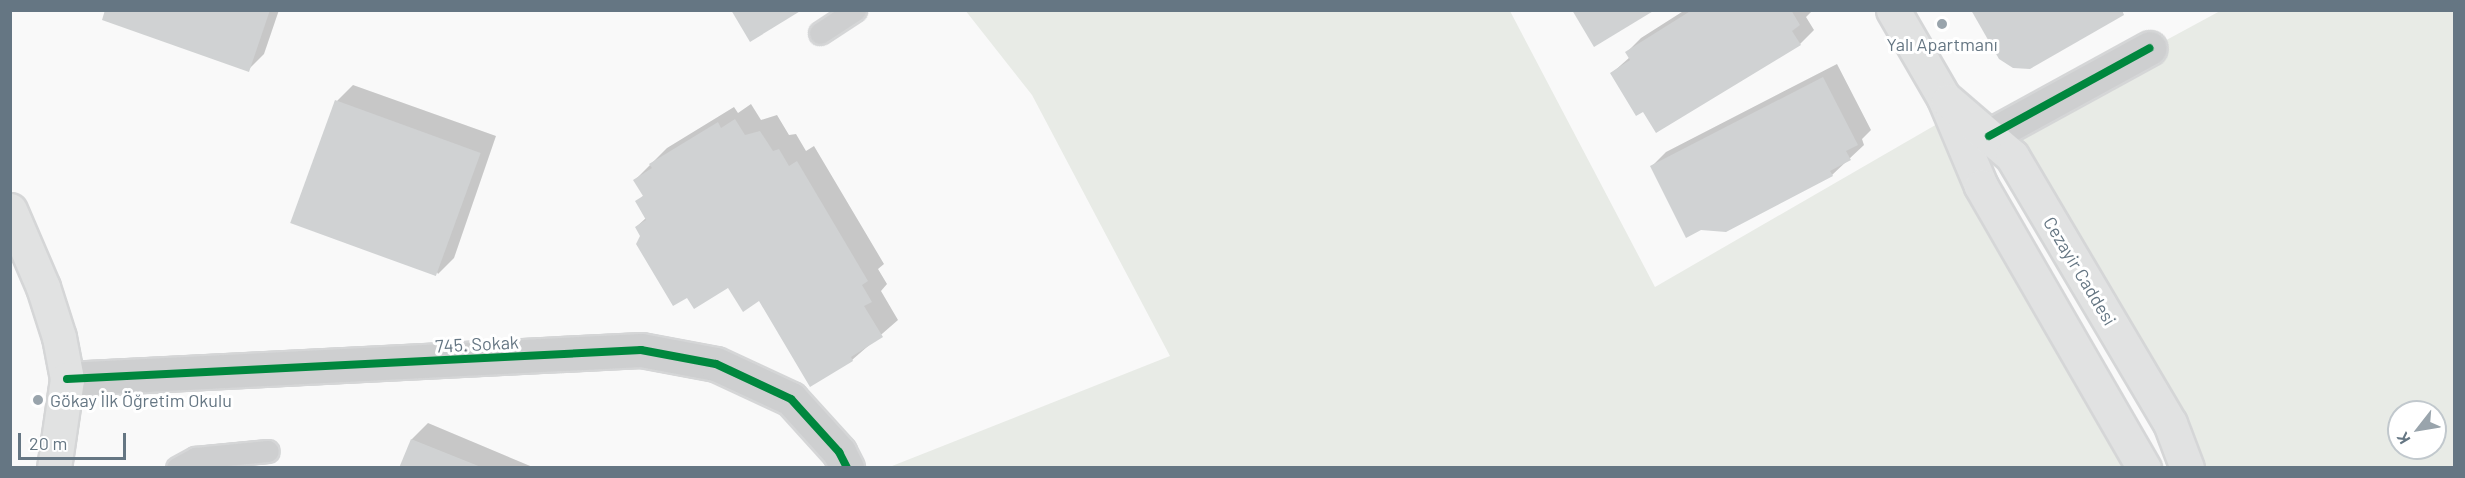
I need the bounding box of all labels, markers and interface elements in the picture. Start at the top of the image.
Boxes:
marker: Yalı Apartmanı [1935,17,1949,31]
place label: Yalı Apartmanı [1886,33,1998,55]
street label: Cezayir Caddesi [2039,213,2121,329]
street label: 745. Sokak [435,331,519,357]
place label: Gökay İlk Öğretim Okulu [50,389,232,411]
marker: Gökay İlk Öğretim Okulu [31,393,45,407]
north arrow [2387,400,2447,460]
scale bar [21,421,129,459]
text: K [2392,429,2414,448]
text: 20 m [29,432,67,454]

